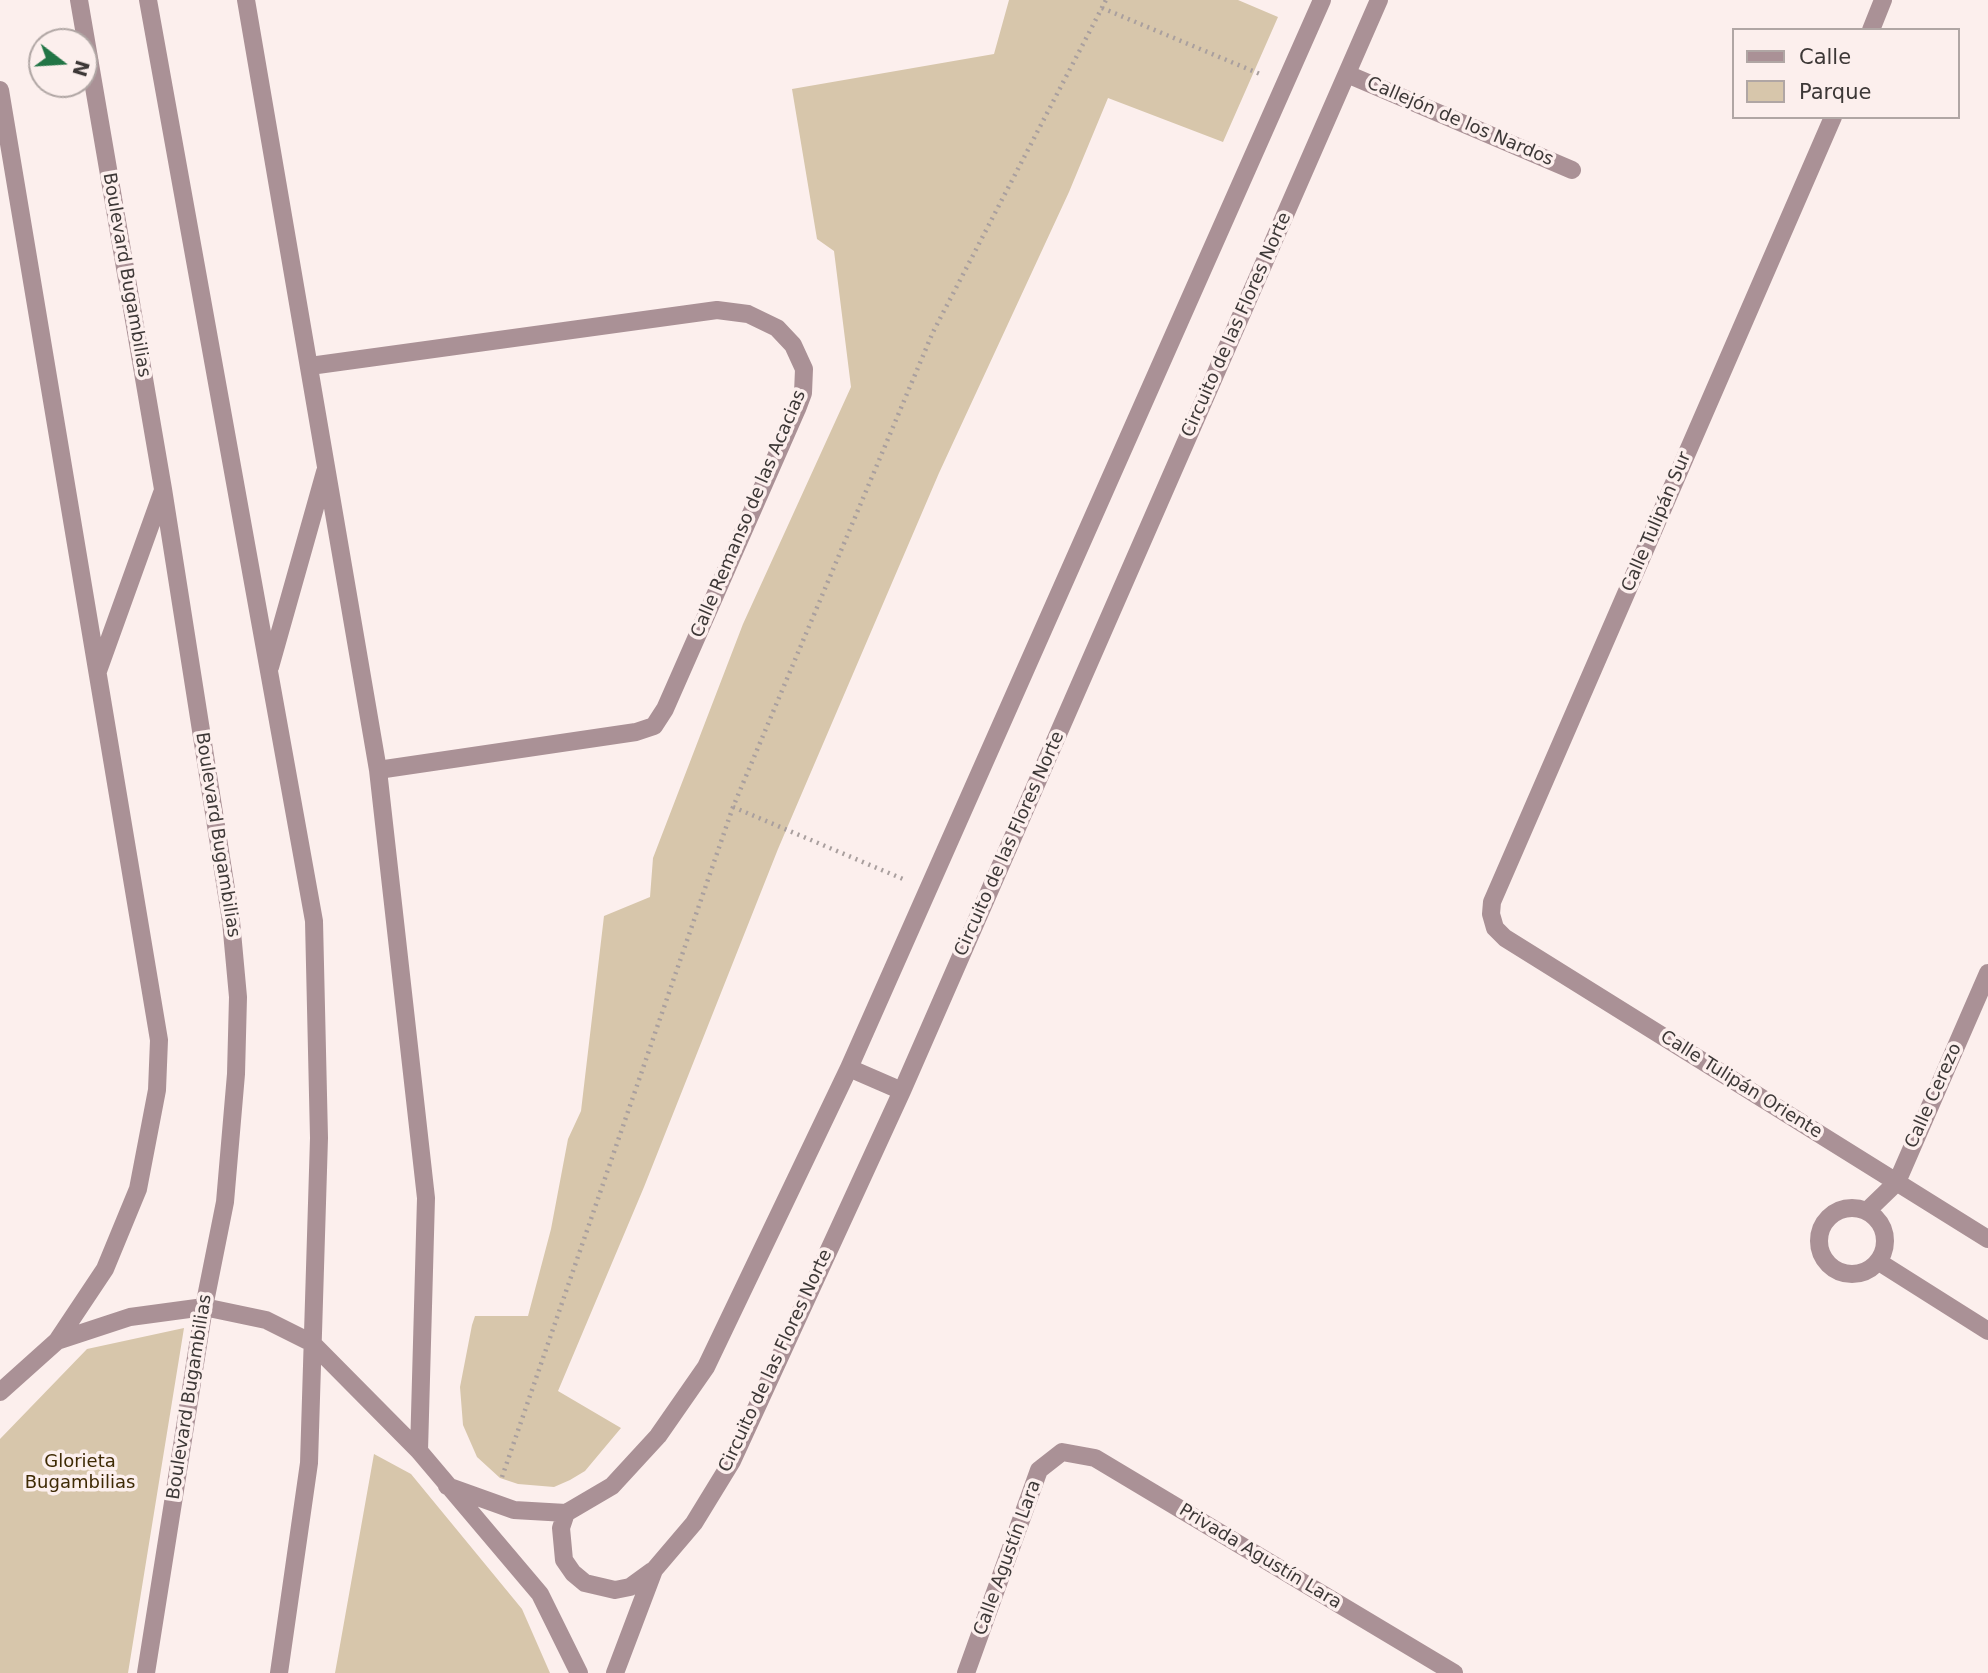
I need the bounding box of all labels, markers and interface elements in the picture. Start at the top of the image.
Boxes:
north arrow [28,28,98,98]
legend [1732,28,1960,119]
text: Calle [1799,45,1851,69]
text: N [68,58,94,79]
street label: Callejón de los Nardos [1363,73,1557,171]
text: Parque [1799,80,1871,104]
street label: Boulevard Bugambilias [97,171,155,379]
street label: Circuito de las Flores Norte [1178,209,1296,441]
street label: Calle Remanso de las Acacias [687,387,811,641]
street label: Calle Tulipán Sur [1618,449,1696,595]
street label: Circuito de las Flores Norte [951,728,1069,960]
street label: Boulevard Bugambilias [190,731,244,939]
street label: Calle Tulipán Oriente [1656,1026,1826,1144]
street label: Calle Cerezo [1901,1040,1967,1152]
street label: Circuito de las Flores Norte [715,1246,837,1476]
street label: Boulevard Bugambilias [163,1293,217,1501]
park label: Glorieta Bugambilias [25,1451,135,1494]
street label: Calle Agustín Lara [970,1477,1046,1639]
street label: Privada Agustín Lara [1175,1500,1345,1614]

